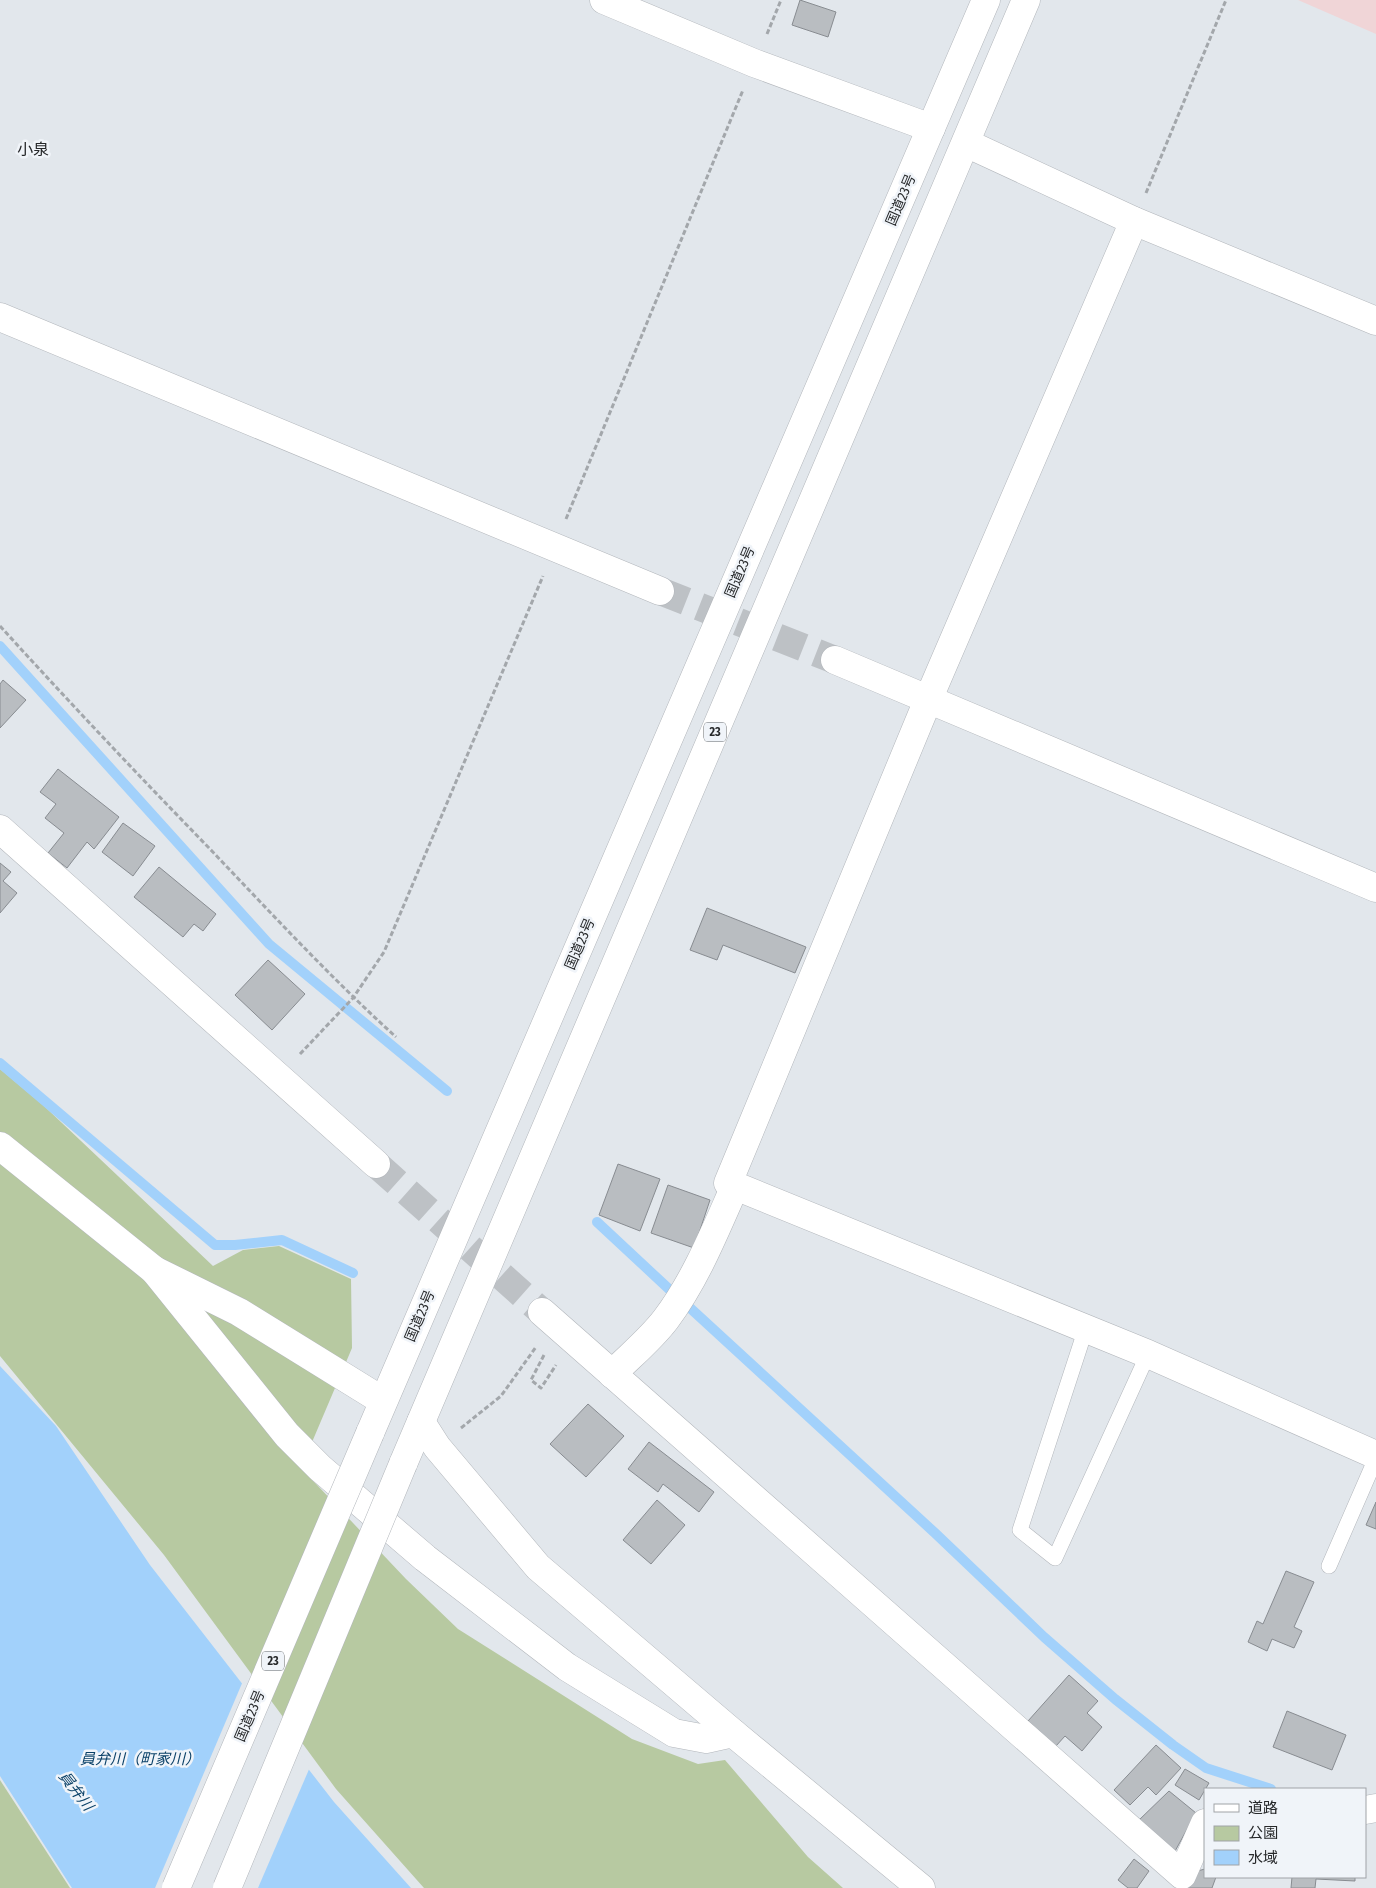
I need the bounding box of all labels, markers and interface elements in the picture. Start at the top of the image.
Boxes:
district label: 小泉 [17,140,49,159]
street label: 国道23号 [883,172,919,228]
street label: 国道23号 [722,544,758,600]
road number: 23 [704,722,726,742]
street label: 国道23号 [562,916,598,972]
street label: 国道23号 [402,1288,438,1344]
road number: 23 [262,1652,284,1670]
street label: 国道23号 [232,1688,268,1744]
water label: 員弁川（町家川） [80,1750,200,1768]
water label: 員弁川 [55,1768,98,1816]
legend [1204,1788,1366,1878]
text: 道路 [1248,1799,1278,1817]
text: 公園 [1248,1824,1278,1842]
text: 水域 [1248,1849,1278,1867]

